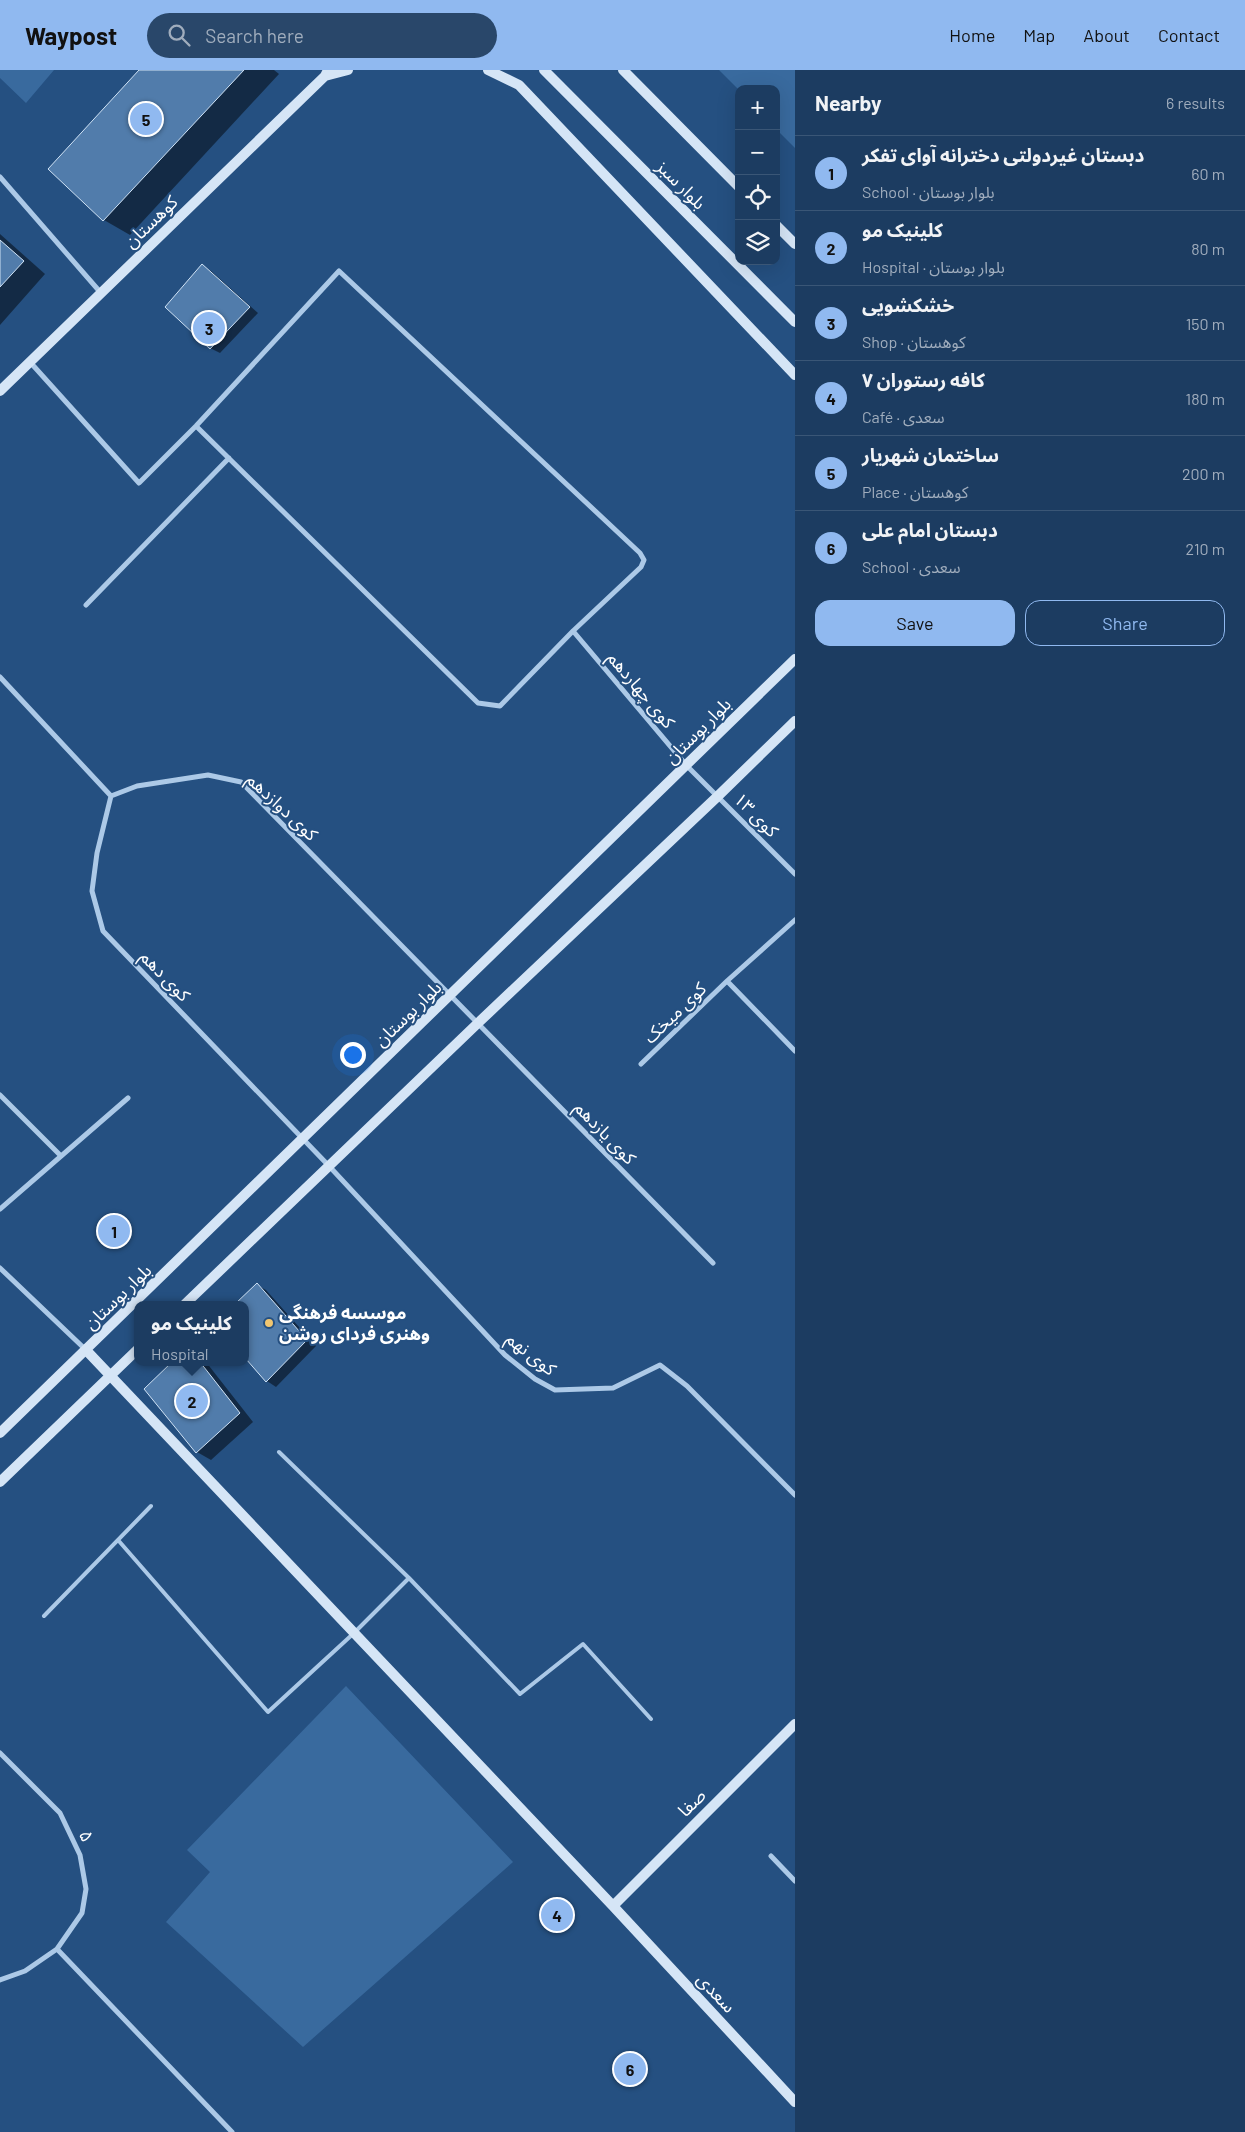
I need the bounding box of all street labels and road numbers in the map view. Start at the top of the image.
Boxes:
street label: بلوار سبز [651,154,711,214]
street label: کوهستان [119,190,183,253]
street label: کوی چهاردهم [601,647,681,735]
street label: بلوار بوستان [659,692,736,769]
street label: کوی دوازدهم [241,768,323,847]
street label: کوی ۱۳ [729,787,784,842]
street label: کوی دهم [134,945,196,1008]
street label: بلوار بوستان [369,976,446,1051]
street label: کوی میخک [638,977,711,1048]
street label: کوی یازدهم [568,1096,641,1171]
street label: بلوار بوستان [79,1259,156,1334]
street label: کوی نهم [500,1327,561,1382]
street label: صفا [673,1784,710,1821]
street label: ۵ [75,1826,99,1845]
street label: سعدی [692,1968,741,2018]

